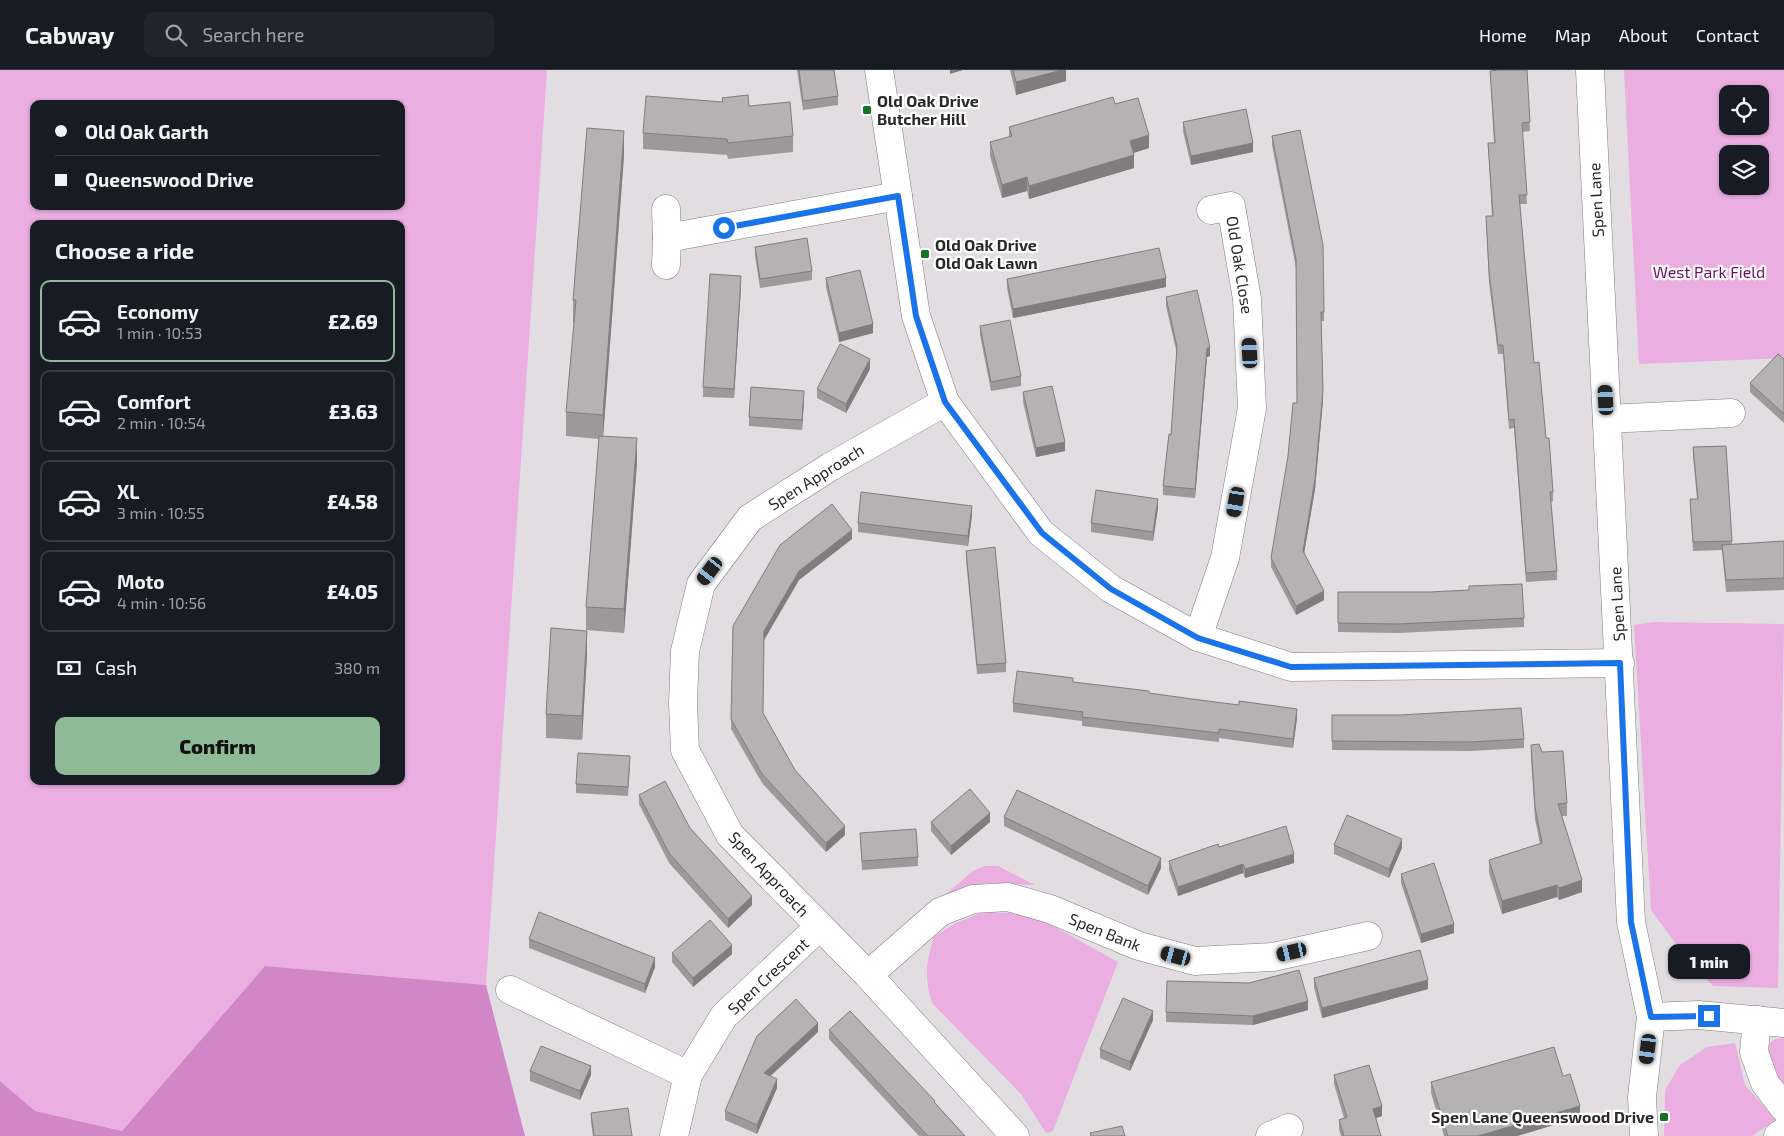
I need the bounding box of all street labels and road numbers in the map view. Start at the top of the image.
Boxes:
street label: Spen Lane [1584,162,1607,238]
street label: Old Oak Close [1223,215,1258,315]
street label: Spen Approach [764,440,867,514]
street label: Spen Lane [1605,566,1628,642]
street label: Spen Approach [725,827,813,920]
street label: Spen Bank [1066,909,1144,955]
street label: Spen Crescent [723,933,812,1018]

